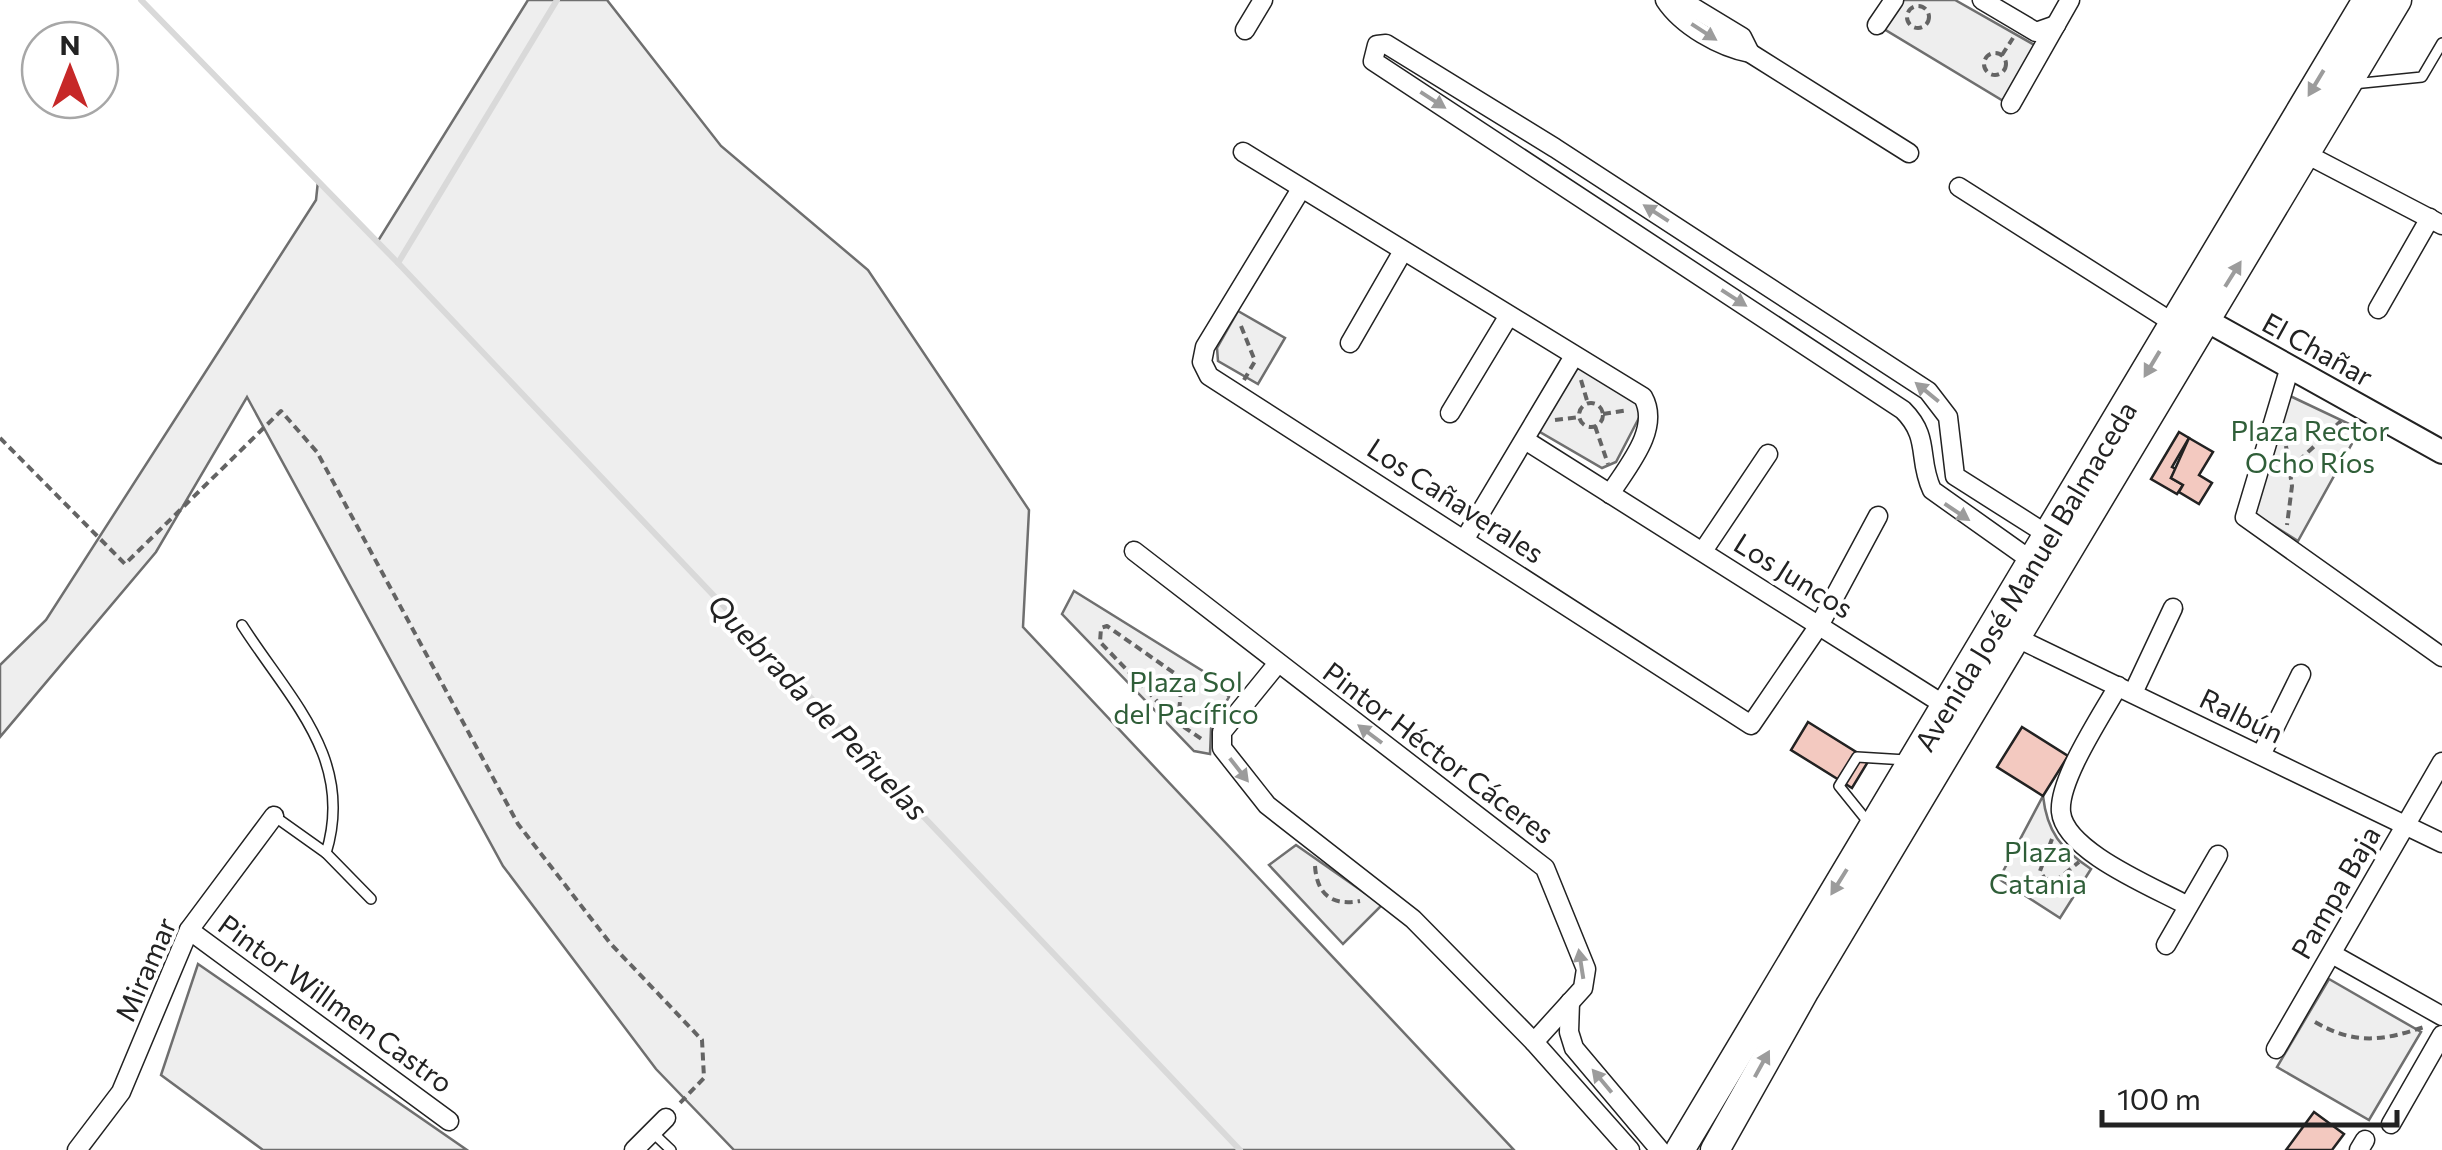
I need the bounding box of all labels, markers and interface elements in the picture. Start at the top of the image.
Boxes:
north arrow [20,20,120,120]
one-way arrow [1690,23,1718,41]
text: N [60,27,81,61]
one-way arrow [2308,69,2325,97]
one-way arrow [1420,91,1447,109]
one-way arrow [1642,205,1670,223]
one-way arrow [2223,260,2241,288]
one-way arrow [1720,289,1748,307]
street label: El Chañar [2257,305,2379,393]
one-way arrow [2143,350,2161,378]
one-way arrow [1915,382,1940,403]
street label: Avenida José Manuel Balmaceda [1907,395,2143,757]
park label: Plaza Rector Ocho Ríos [2231,413,2389,479]
street label: Los Cañaverales [1361,430,1551,570]
one-way arrow [1943,502,1970,520]
street label: Los Juncos [1728,525,1860,625]
water label: Quebrada de Peñuelas [701,585,937,827]
street label: Pintor Héctor Cáceres [1317,654,1561,850]
park label: Plaza Sol del Pacífico [1113,664,1259,730]
street label: Ralbún [2195,680,2289,750]
one-way arrow [1357,724,1383,744]
one-way arrow [1228,757,1249,783]
street label: Pampa Baja [2283,820,2387,964]
park label: Plaza Catania [1989,834,2087,900]
one-way arrow [1831,868,1849,896]
street label: Pintor Willmen Castro [212,907,460,1099]
street label: Miramar [107,912,183,1026]
one-way arrow [1573,948,1589,980]
one-way arrow [1754,1050,1771,1079]
scale bar [2102,1065,2397,1127]
one-way arrow [1591,1069,1613,1094]
text: 100 m [2117,1079,2201,1116]

